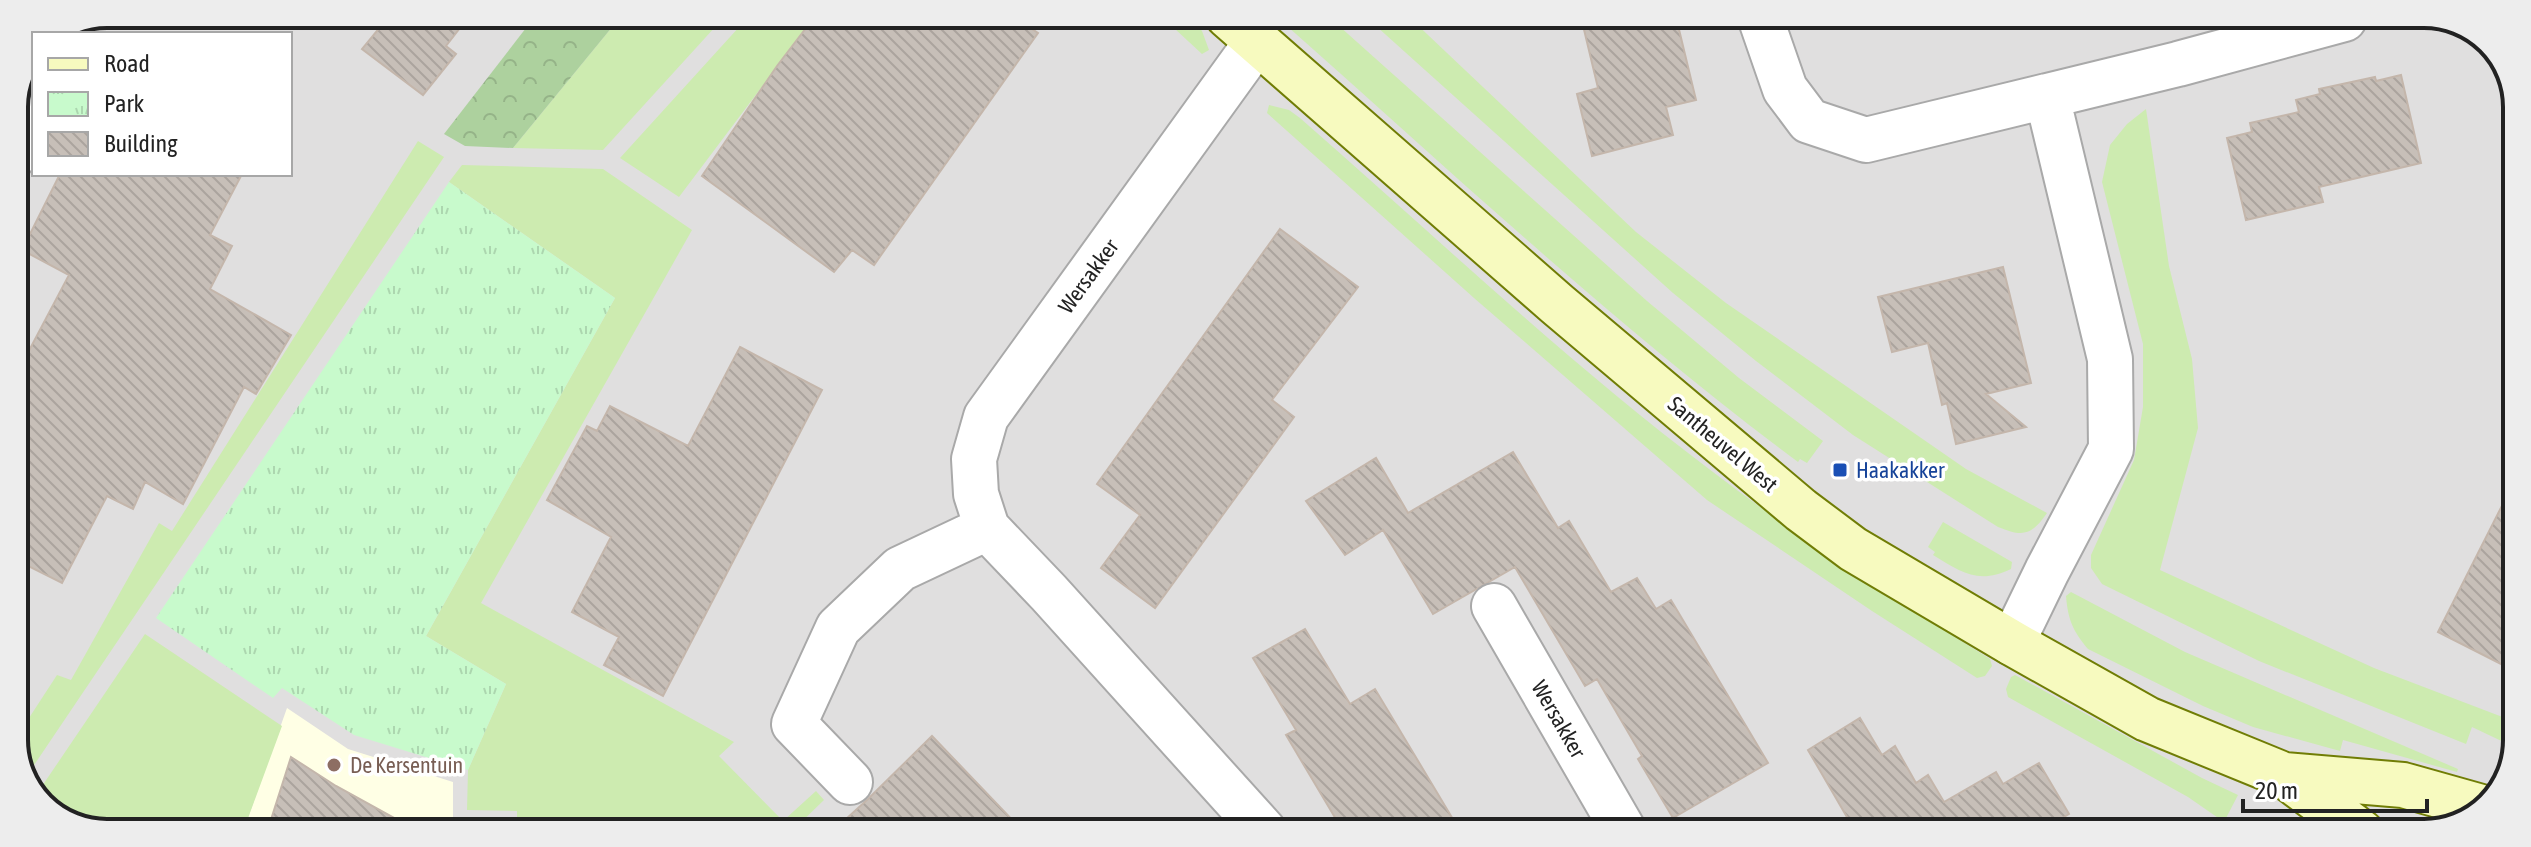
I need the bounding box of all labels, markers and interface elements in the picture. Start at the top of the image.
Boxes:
legend [32,32,292,176]
text: Road [104,50,150,77]
text: Park [104,90,145,117]
text: Building [104,130,178,157]
street label: Wersakker [1052,234,1124,318]
street label: Santheuvel West [1663,391,1783,497]
place label: Haakakker [1856,457,1945,483]
marker: Haakakker [1831,461,1849,479]
street label: Wersakker [1526,676,1592,763]
place label: De Kersentuin [350,752,463,778]
marker: De Kersentuin [325,756,343,774]
scale bar [2243,763,2427,813]
text: 20 m [2255,777,2298,804]

